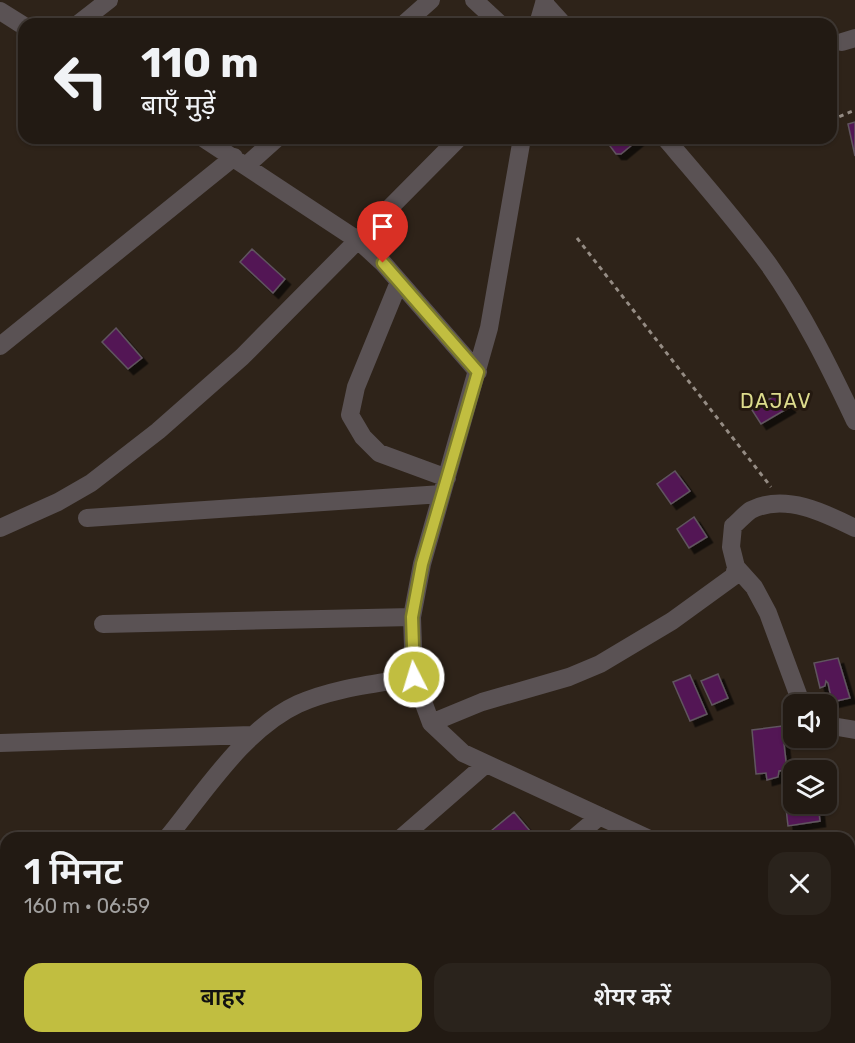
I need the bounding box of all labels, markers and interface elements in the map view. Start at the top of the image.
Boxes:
text: 110 m [141,38,259,88]
icon: left [42,42,120,120]
text: बाएँ मुड़ें [141,89,216,121]
pin [357,201,408,263]
icon: arrive [366,210,399,243]
district label: DAJAV [740,389,812,413]
position arrow [382,645,446,709]
map controls [783,694,837,814]
button: sound [783,694,837,748]
button: layers [783,760,837,814]
text: 1 मिनट [24,850,122,893]
button: close [768,852,831,915]
text: 160 m · 06:59 [24,894,150,918]
button: बाहर [24,963,422,1032]
button: शेयर करें [434,963,831,1032]

